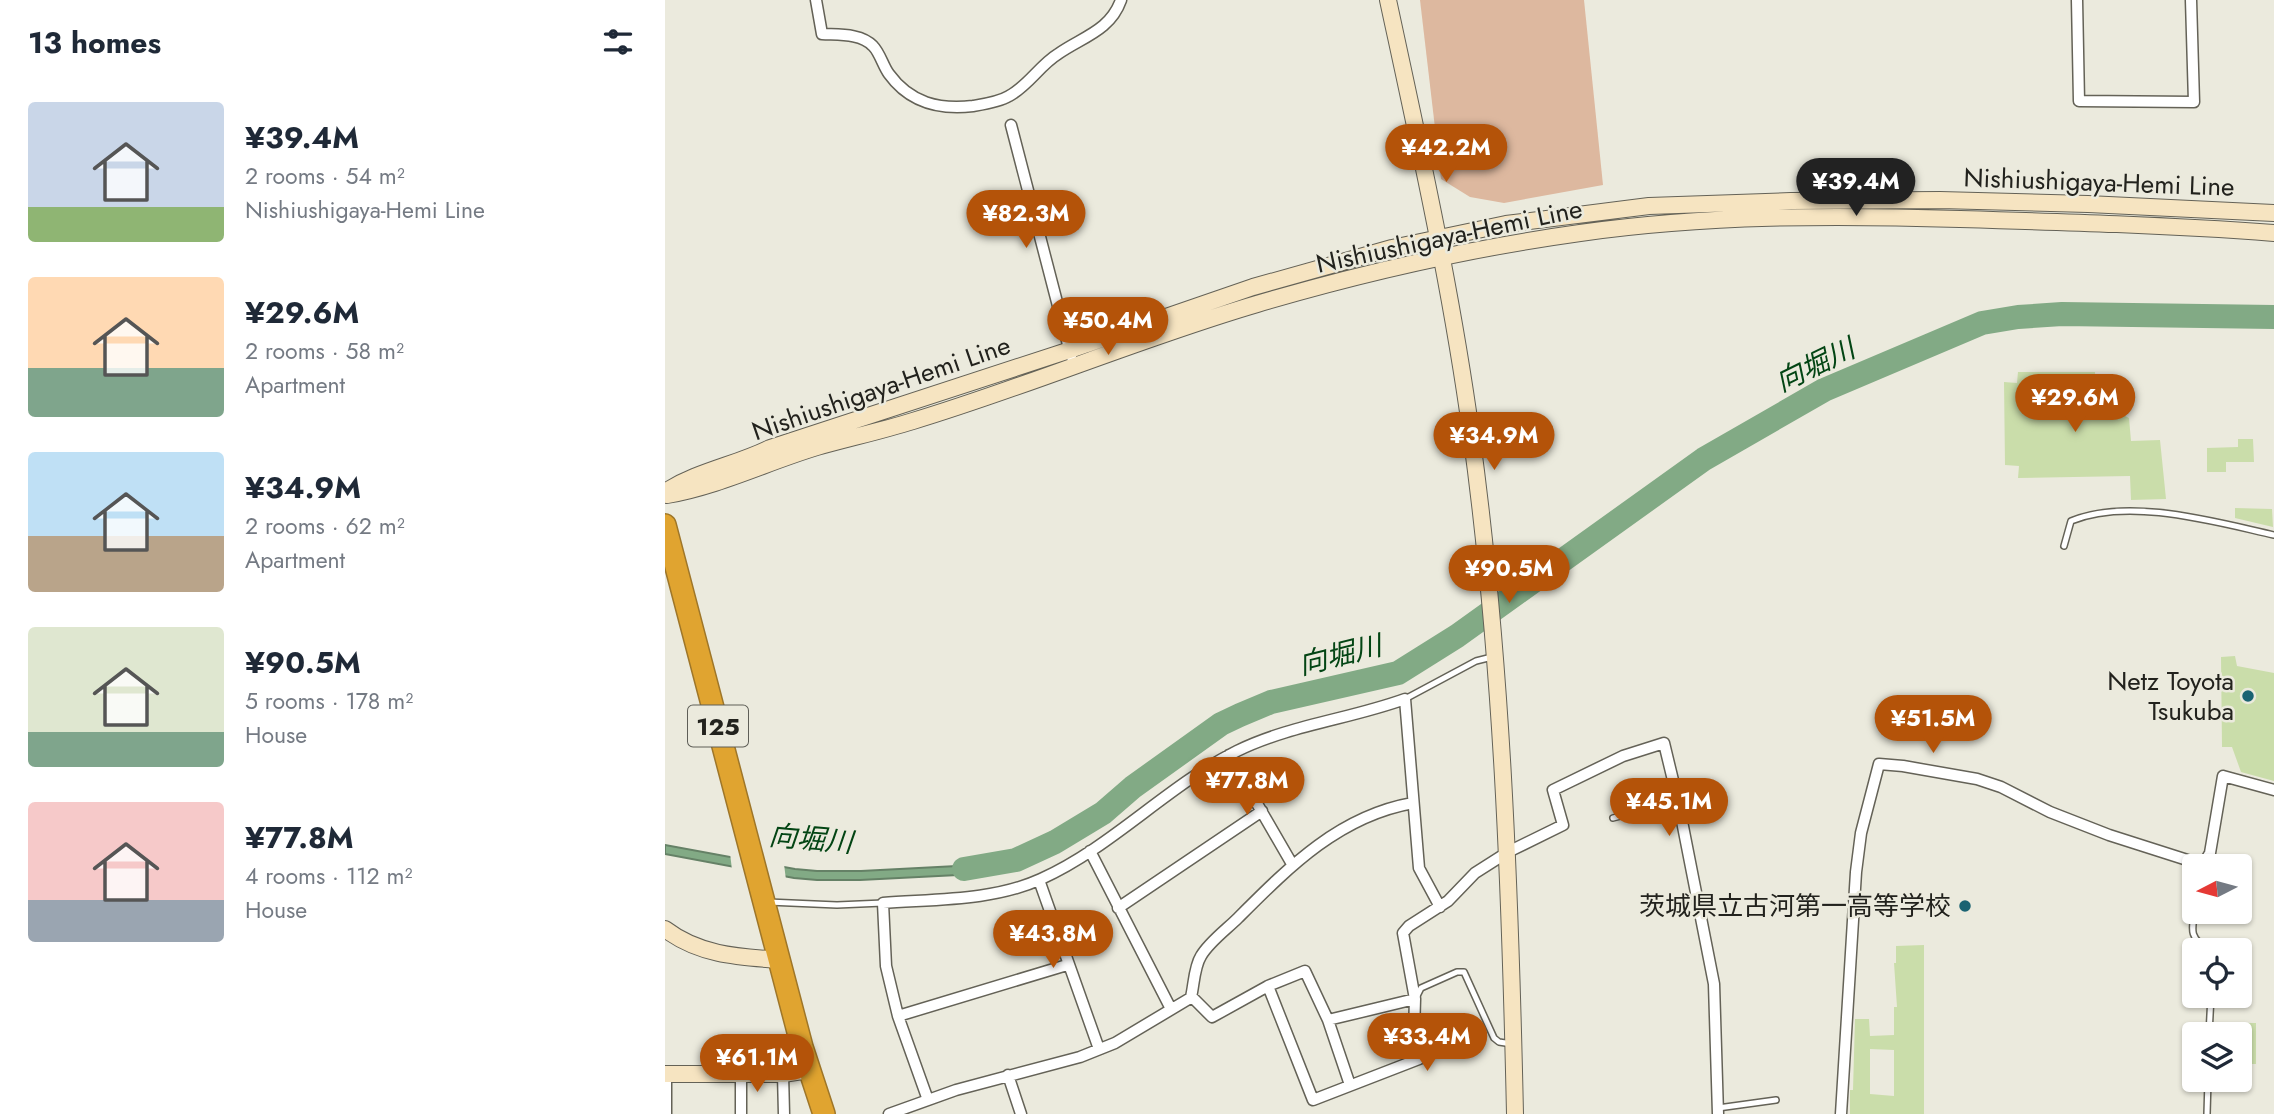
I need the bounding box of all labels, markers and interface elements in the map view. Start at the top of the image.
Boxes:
text: 13 homes [28,21,161,64]
icon: filters [599,23,637,61]
text: ¥39.4M [245,116,359,159]
pin: ¥42.2M [1389,124,1503,184]
icon: home [84,130,168,214]
text: ¥42.2M [1401,130,1491,164]
pin: ¥39.4M [1799,158,1913,218]
street label: Nishiushigaya-Hemi Line [1963,158,2235,206]
text: 2 rooms · 54 m² [245,159,405,193]
text: ¥39.4M [1812,164,1900,198]
street label: Nishiushigaya-Hemi Line [1312,189,1586,283]
pin: ¥82.3M [969,190,1083,250]
text: Nishiushigaya-Hemi Line [245,193,485,227]
text: ¥82.3M [982,196,1070,230]
text: ¥29.6M [245,291,359,334]
pin: ¥50.4M [1051,298,1165,357]
text: ¥50.4M [1063,303,1153,337]
icon: home [84,305,168,389]
street label: Nishiushigaya-Hemi Line [747,326,1015,450]
water label: 向堀川 [1768,327,1864,402]
text: 2 rooms · 58 m² [245,334,404,368]
text: Apartment [245,368,345,402]
pin: ¥29.6M [2018,374,2132,434]
text: ¥29.6M [2031,380,2119,414]
pin: ¥34.9M [1437,412,1551,472]
text: ¥34.9M [1449,418,1539,452]
text: ¥34.9M [245,466,361,509]
icon: home [84,480,168,564]
text: 2 rooms · 62 m² [245,509,405,543]
text: Apartment [245,543,345,577]
pin: ¥90.5M [1452,546,1566,605]
text: ¥90.5M [1465,551,1553,585]
water label: 向堀川 [1294,624,1389,685]
text: ¥90.5M [245,641,361,684]
icon: home [84,655,168,739]
place label: Netz Toyota Tsukuba [2107,662,2234,730]
text: 5 rooms · 178 m² [245,684,413,718]
marker: Netz Toyota Tsukuba [2240,688,2256,704]
pin: ¥51.5M [1876,696,1990,755]
text: ¥51.5M [1891,701,1975,735]
road number: 125 [688,706,748,746]
text: House [245,718,307,752]
pin: ¥77.8M [1190,758,1304,817]
text: ¥77.8M [1205,763,1289,797]
pin: ¥45.1M [1612,778,1726,838]
text: ¥45.1M [1626,784,1712,818]
water label: 向堀川 [767,815,858,863]
text: ¥77.8M [245,816,353,859]
icon: home [84,830,168,914]
north arrow [2182,854,2252,924]
map controls [2182,854,2252,1092]
text: 4 rooms · 112 m² [245,859,412,893]
place label: 茨城県立古河第一高等学校 [1639,887,1951,925]
text: House [245,893,307,927]
marker: 茨城県立古河第一高等学校 [1957,898,1973,914]
pin: ¥43.8M [996,911,1110,970]
text: ¥43.8M [1009,916,1097,950]
button: locate [2182,938,2252,1008]
pin: ¥33.4M [1370,1014,1484,1073]
text: ¥33.4M [1383,1019,1471,1053]
button: layers [2182,1022,2252,1092]
pin: ¥61.1M [700,1034,814,1094]
text: ¥61.1M [716,1040,798,1074]

